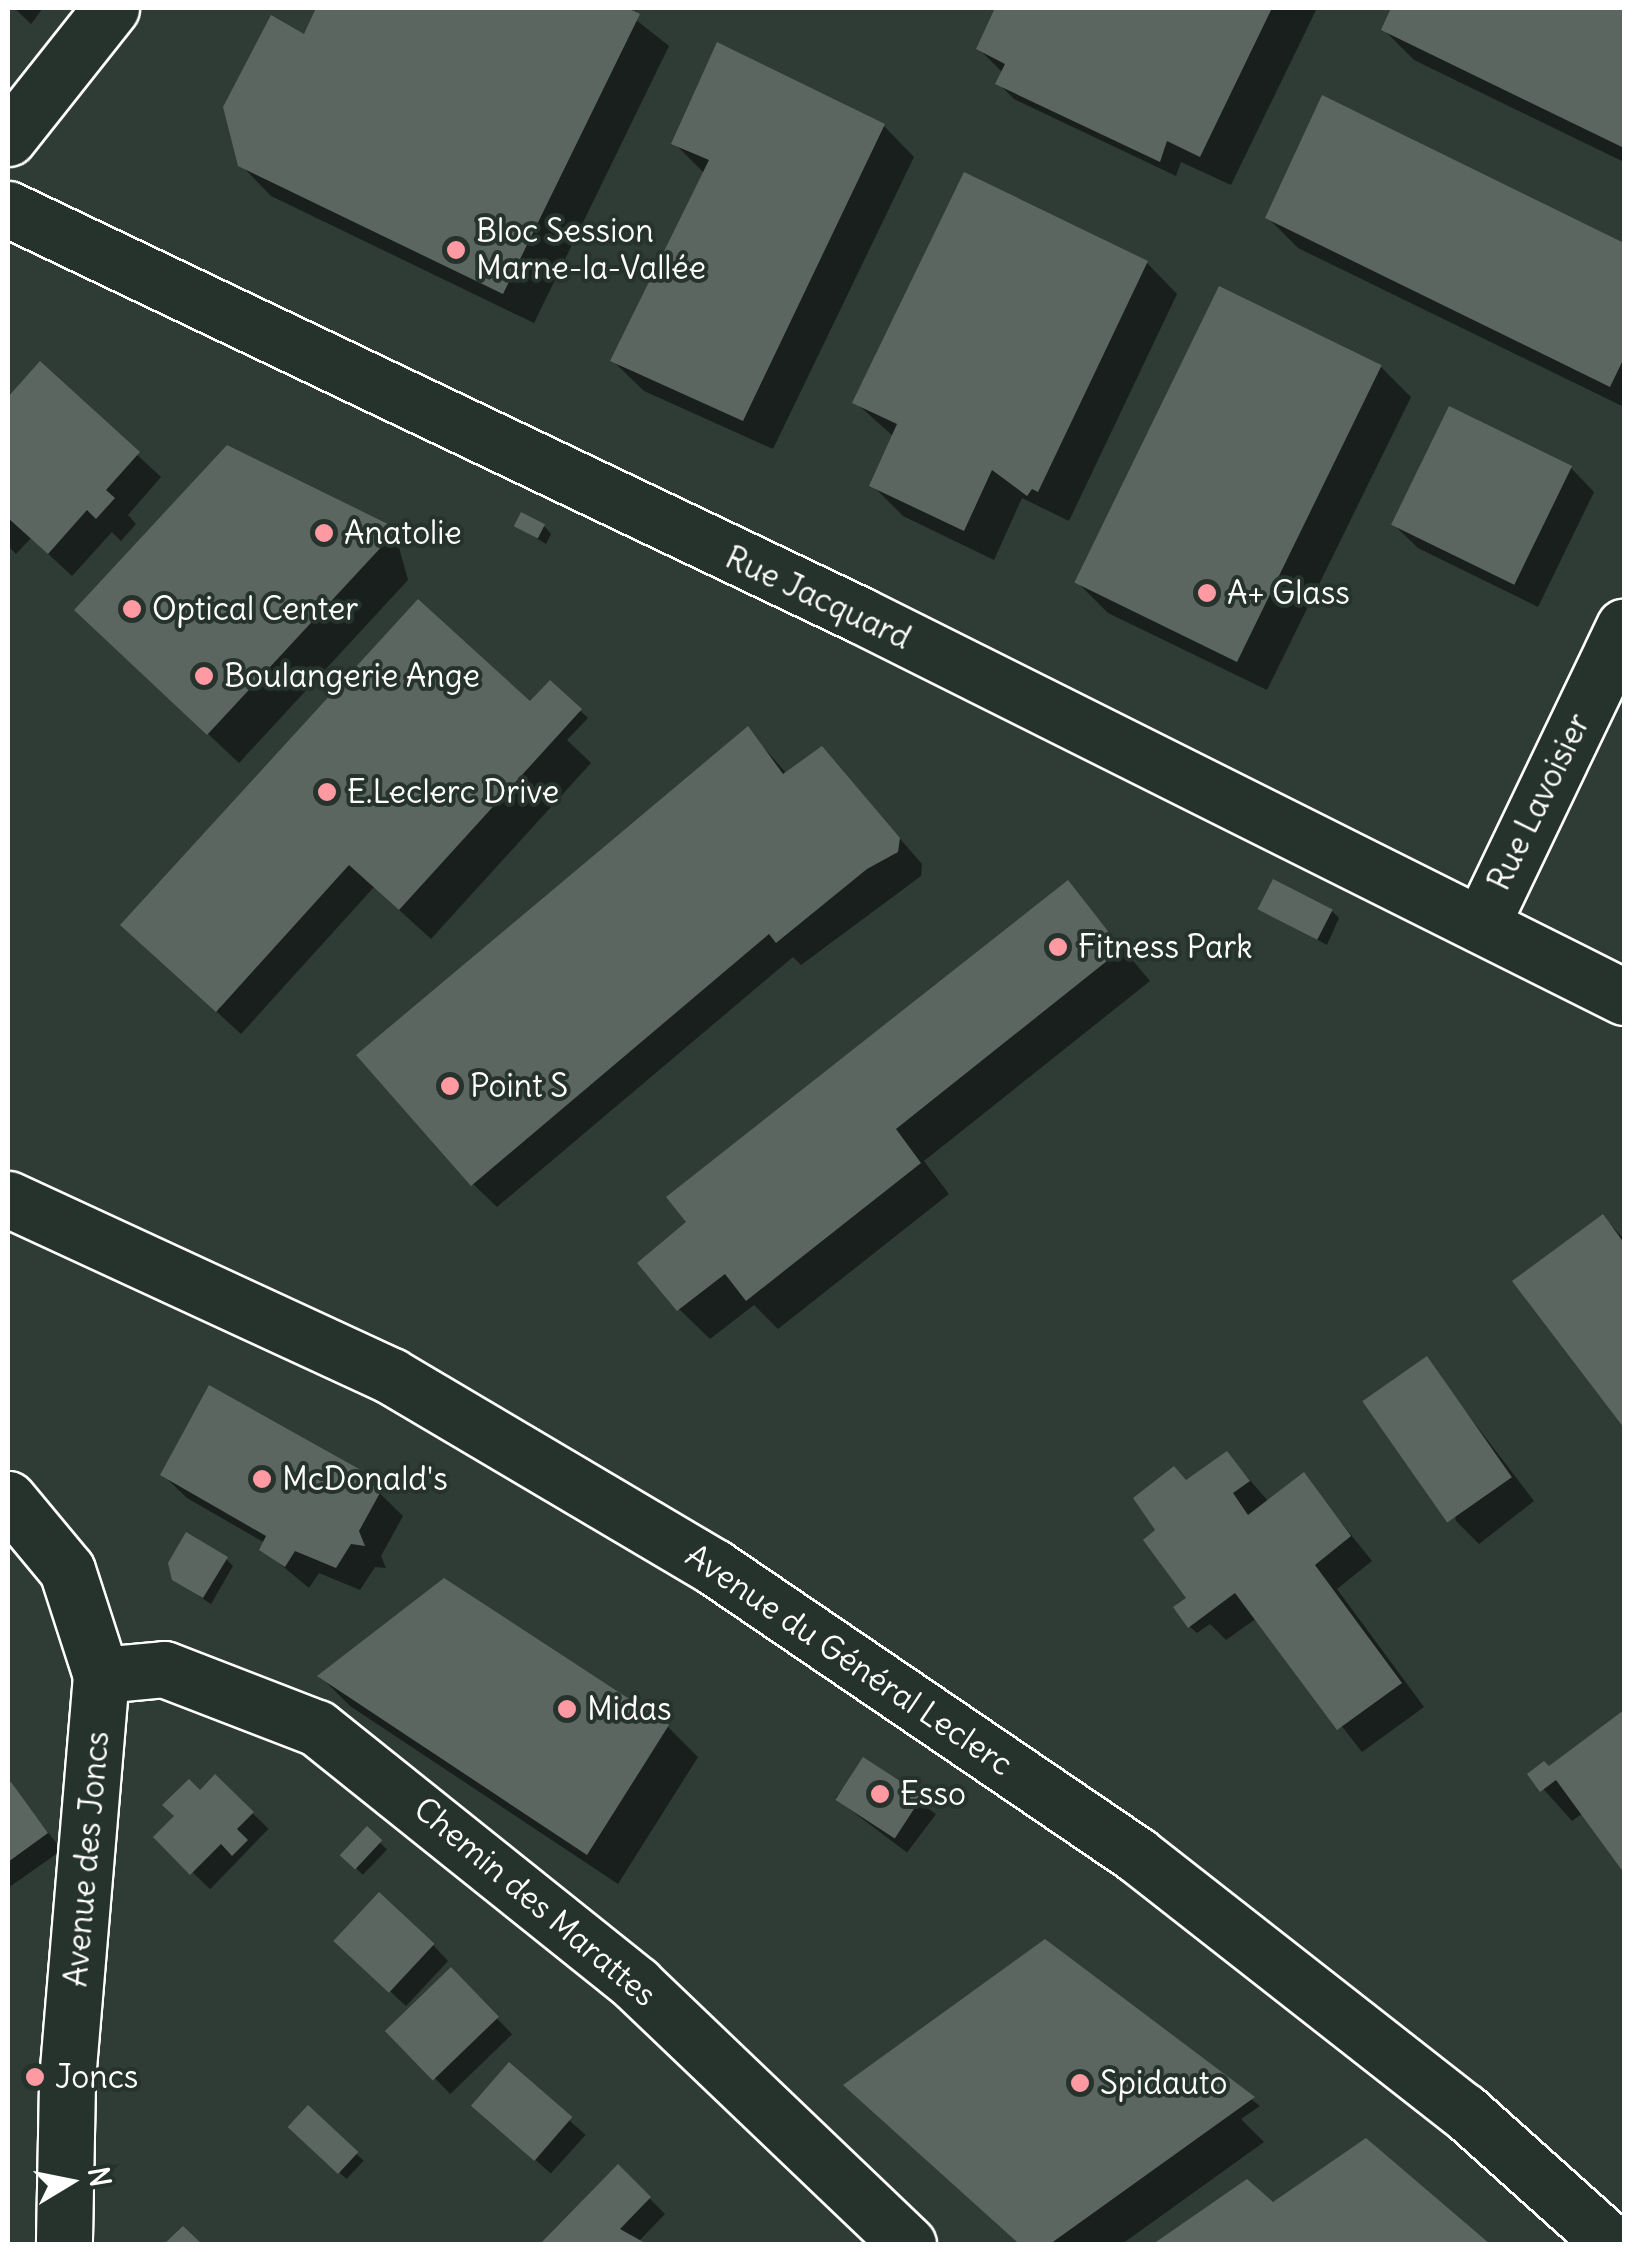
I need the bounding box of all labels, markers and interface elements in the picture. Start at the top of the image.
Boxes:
place label: Bloc Session Marne-la-Vallée [476,213,706,288]
marker: Bloc Session Marne-la-Vallée [445,239,467,261]
place label: Anatolie [344,514,462,552]
marker: Anatolie [313,522,335,544]
street label: Rue Jacquard [719,538,917,658]
place label: A+ Glass [1227,574,1350,612]
marker: A+ Glass [1196,582,1218,604]
place label: Optical Center [152,590,358,628]
marker: Optical Center [121,598,143,620]
place label: Boulangerie Ange [224,657,480,695]
marker: Boulangerie Ange [193,665,215,687]
street label: Rue Lavoisier [1480,707,1598,897]
place label: E.Leclerc Drive [347,773,559,811]
marker: E.Leclerc Drive [316,781,338,803]
place label: Fitness Park [1078,928,1253,966]
marker: Fitness Park [1047,936,1069,958]
place label: Point S [470,1067,568,1105]
marker: Point S [439,1075,461,1097]
place label: McDonald's [282,1460,448,1498]
marker: McDonald's [251,1468,273,1490]
street label: Avenue du Général Leclerc [679,1536,1019,1784]
place label: Midas [587,1690,672,1728]
marker: Midas [556,1698,578,1720]
street label: Avenue des Joncs [57,1730,117,1988]
place label: Esso [900,1775,966,1813]
marker: Esso [869,1783,891,1805]
street label: Chemin des Marattes [406,1790,664,2014]
place label: Joncs [55,2058,138,2096]
place label: Spidauto [1100,2064,1228,2102]
marker: Joncs [24,2066,46,2088]
marker: Spidauto [1069,2072,1091,2094]
north arrow [20,2132,120,2232]
text: N [80,2164,119,2189]

